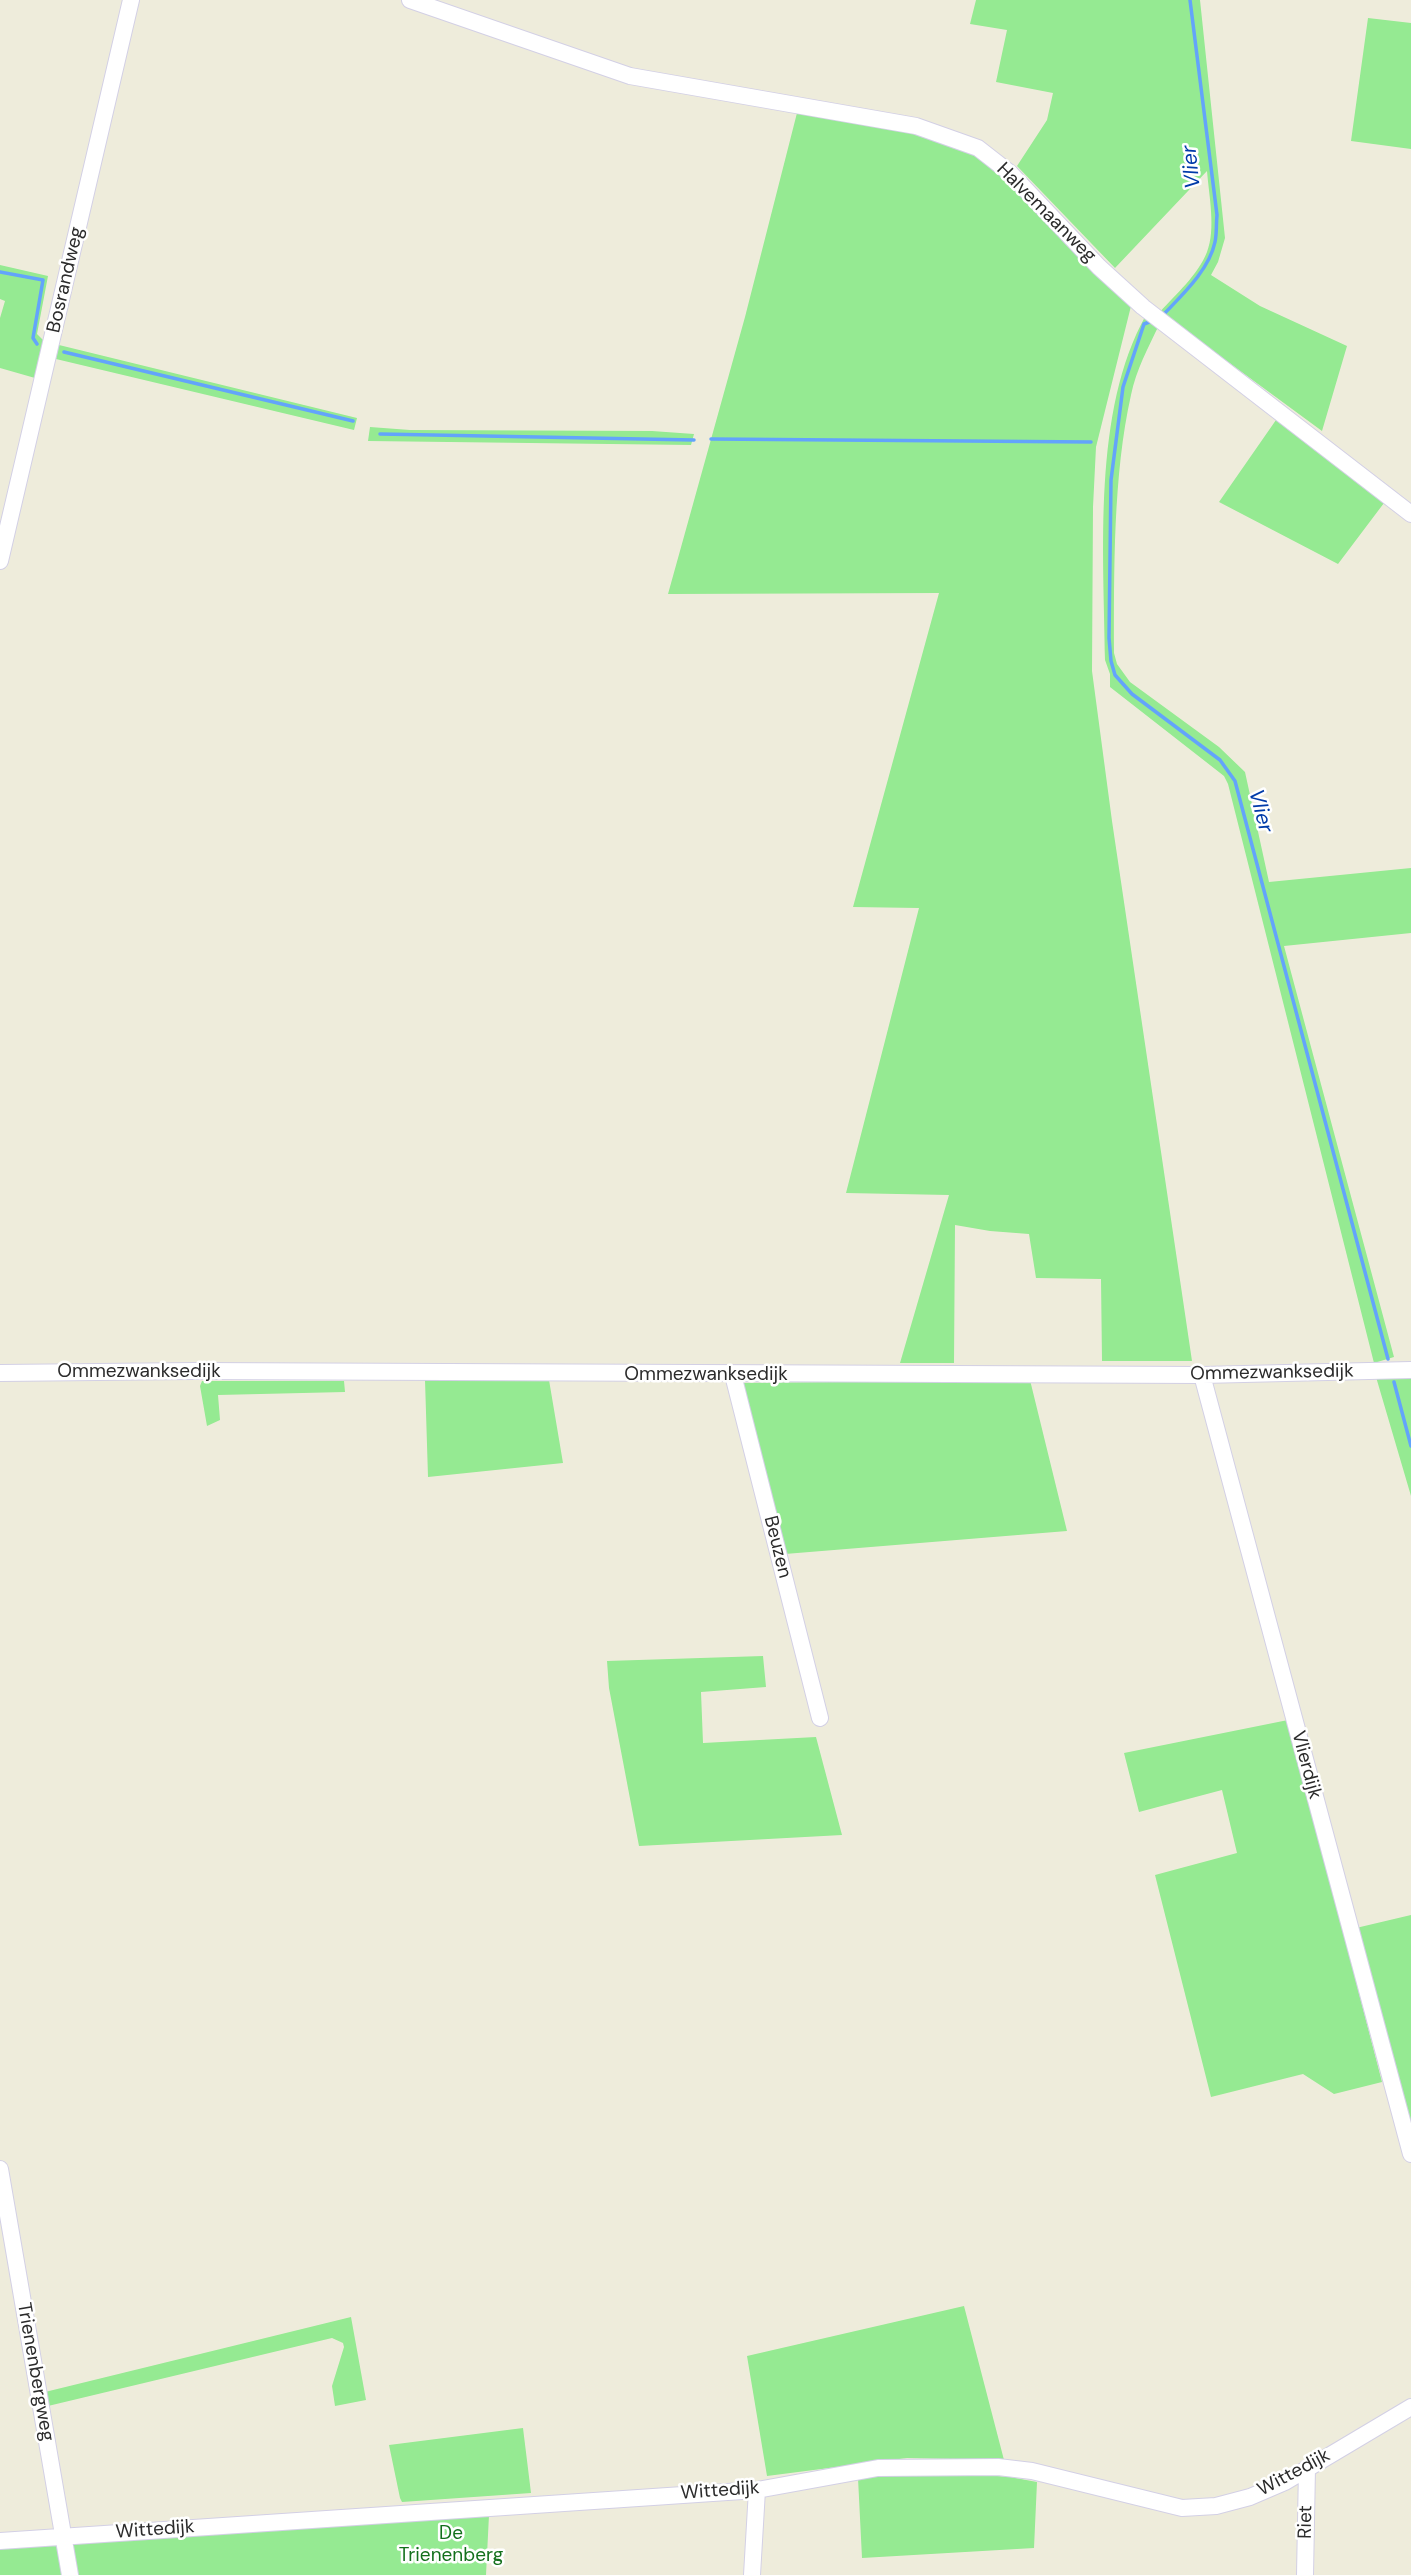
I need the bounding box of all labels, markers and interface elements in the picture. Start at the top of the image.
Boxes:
water label: Vlier [1177,144,1207,190]
street label: Halvemaanweg [991,158,1101,268]
street label: Bosrandweg [43,225,89,335]
water label: Vlier [1242,787,1278,835]
street label: Ommezwanksedijk [1190,1360,1354,1386]
street label: Ommezwanksedijk [57,1361,221,1383]
street label: Ommezwanksedijk [624,1364,788,1386]
street label: Beuzen [758,1513,796,1581]
street label: Vlierdijk [1286,1728,1326,1802]
street label: Trienenbergweg [12,2301,58,2443]
street label: Wittedijk [1254,2444,1334,2502]
street label: Wittedijk [680,2477,760,2505]
street label: Riet [1294,2505,1318,2539]
street label: Wittedijk [115,2516,195,2544]
park label: De Trienenberg [399,2523,503,2567]

